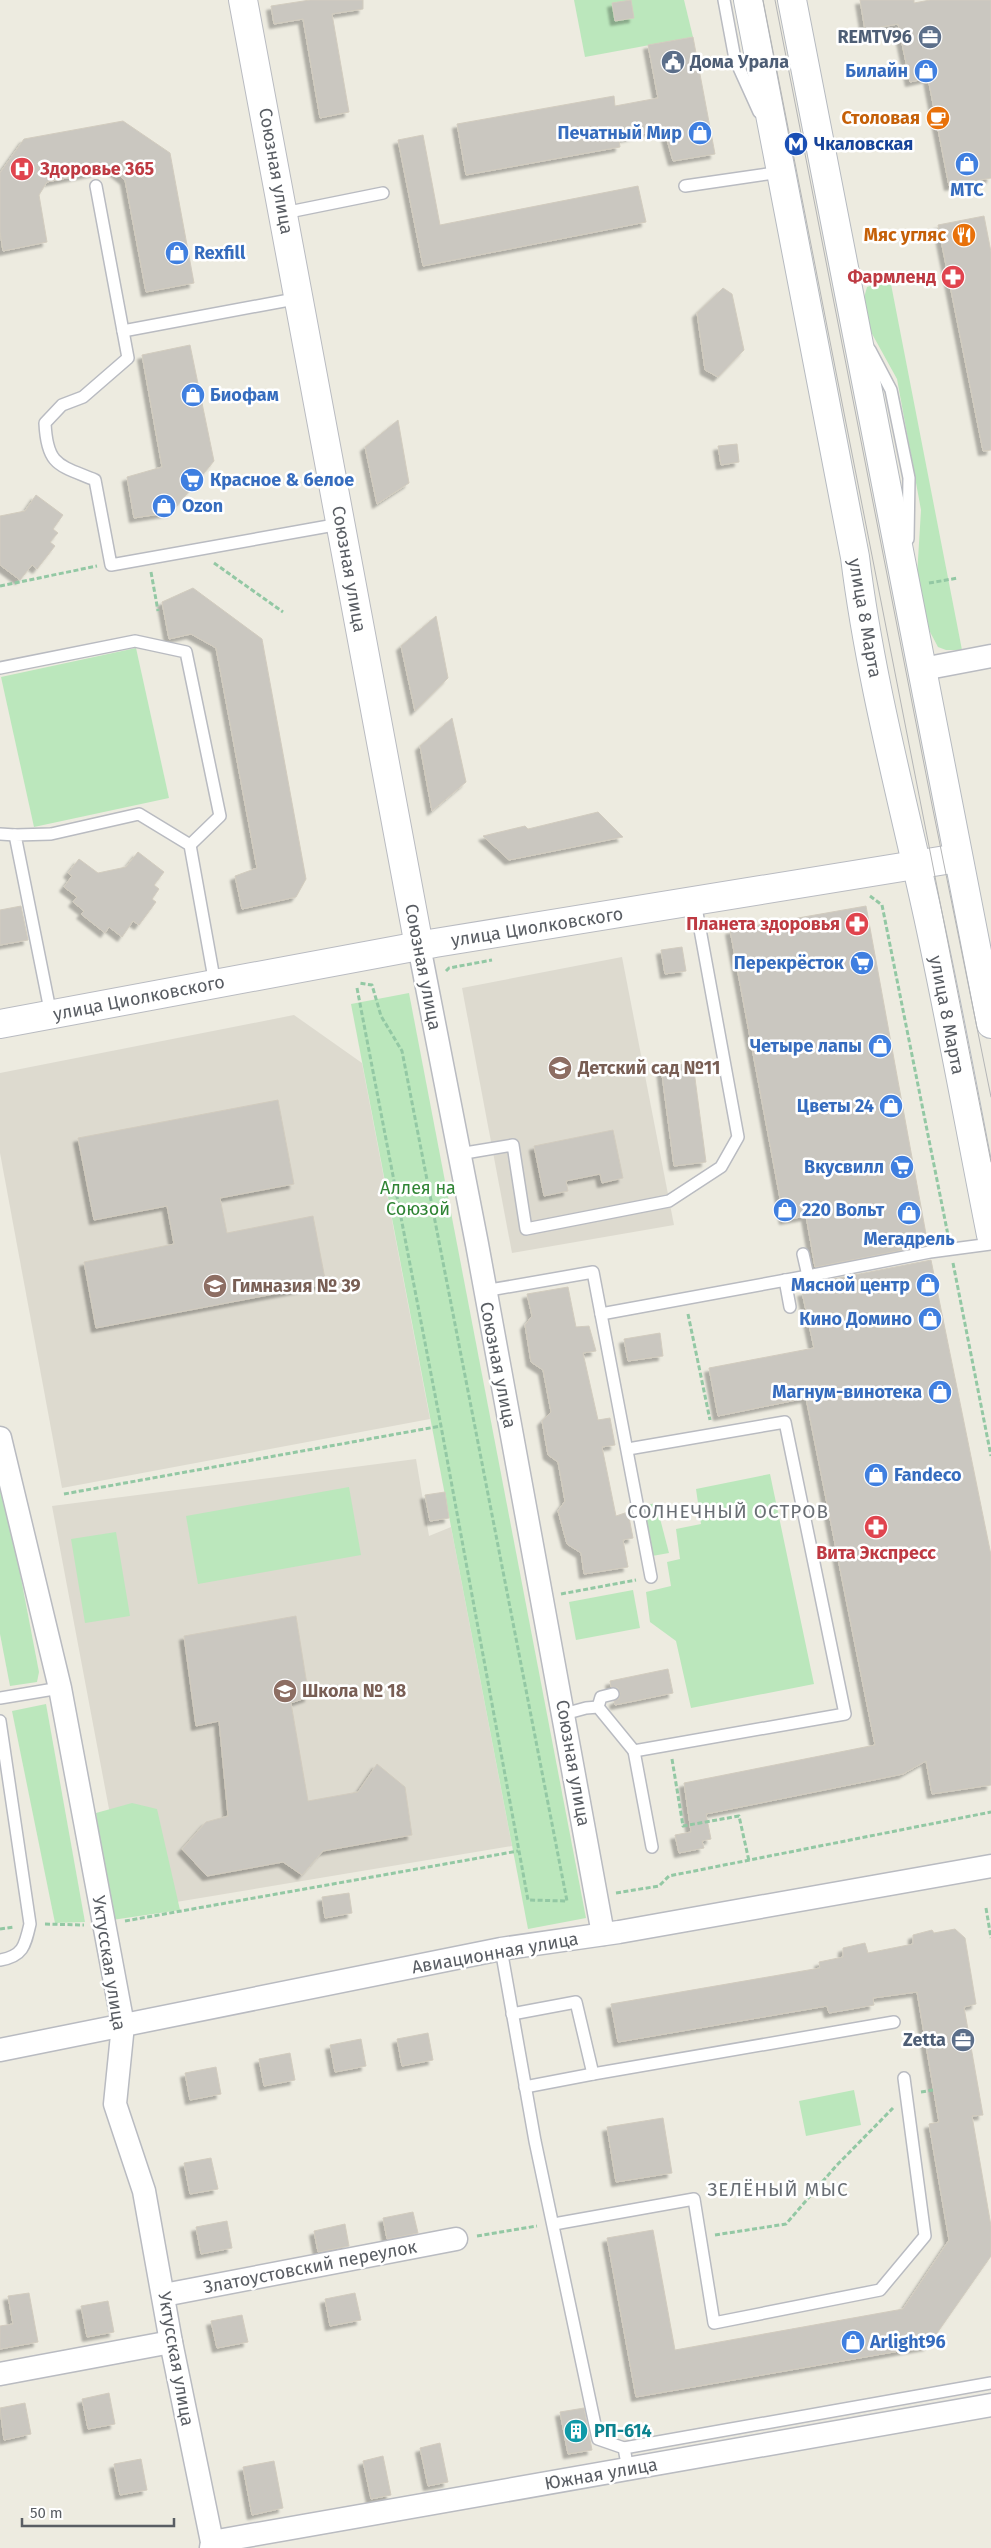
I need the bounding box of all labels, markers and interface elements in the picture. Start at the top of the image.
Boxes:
office icon: REMTV96 [917,24,943,50]
place label: REMTV96 [837,26,912,48]
public building icon: Дома Урала [660,49,686,75]
place label: Дома Урала [689,51,789,73]
shop icon: Билайн [913,58,939,84]
place label: Билайн [845,60,908,82]
cafe icon: Столовая [925,105,951,131]
street label: Союзная улица [254,106,298,236]
place label: Столовая [842,107,920,129]
shop icon: Печатный Мир [687,120,713,146]
place label: Печатный Мир [558,122,682,144]
metro station icon: Чкаловская [783,131,809,157]
place label: Чкаловская [814,133,913,155]
shop icon: МТС [954,151,980,177]
hospital icon: Здоровье 365 [9,156,35,182]
place label: Здоровье 365 [39,158,154,180]
place label: МТС [950,179,984,201]
restaurant icon: Мяс угляс [951,222,977,248]
place label: Мяс угляс [864,224,946,246]
shop icon: Rexfill [164,240,190,266]
place label: Rexfill [194,242,246,264]
pharmacy icon: Фармленд [940,264,966,290]
place label: Фармленд [847,266,936,288]
shop icon: Биофам [180,382,206,408]
place label: Биофам [210,384,279,406]
supermarket icon: Красное & белое [179,467,205,493]
place label: Красное & белое [210,469,354,491]
shop icon: Ozon [151,493,177,519]
place label: Ozon [182,495,223,517]
street label: Союзная улица [327,504,371,634]
street label: улица 8 Марта [844,557,886,679]
street label: Союзная улица [400,902,446,1032]
street label: улица Циолковского [449,903,625,951]
pharmacy icon: Планета здоровья [844,911,870,937]
place label: Планета здоровья [686,913,840,935]
supermarket icon: Перекрёсток [849,950,875,976]
place label: Перекрёсток [734,952,844,974]
street label: улица 8 Марта [925,954,969,1076]
street label: улица Циолковского [51,971,227,1025]
shop icon: Четыре лапы [867,1033,893,1059]
place label: Четыре лапы [750,1035,862,1057]
school or university icon: Детский сад №11 [547,1055,573,1081]
place label: Детский сад №11 [577,1057,720,1079]
shop icon: Цветы 24 [878,1093,904,1119]
place label: Цветы 24 [797,1095,874,1117]
supermarket icon: Вкусвилл [889,1154,915,1180]
place label: Вкусвилл [804,1156,884,1178]
park label: Аллея на Союзой [380,1177,456,1220]
shop icon: 220 Вольт [772,1197,798,1223]
place label: 220 Вольт [802,1199,885,1221]
shop icon: Мегадрель [896,1200,922,1226]
place label: Мегадрель [863,1228,955,1250]
shop icon: Мясной центр [915,1272,941,1298]
school or university icon: Гимназия № 39 [202,1273,228,1299]
place label: Мясной центр [791,1274,910,1296]
place label: Гимназия № 39 [232,1275,361,1297]
street label: Союзная улица [475,1300,521,1430]
shop icon: Кино Домино [917,1306,943,1332]
place label: Кино Домино [799,1308,912,1330]
shop icon: Магнум-винотека [927,1379,953,1405]
place label: Магнум-винотека [772,1381,922,1403]
shop icon: Fandeco [863,1462,889,1488]
place label: Fandeco [894,1464,961,1486]
district label: СОЛНЕЧНЫЙ ОСТРОВ [627,1500,829,1523]
pharmacy icon: Вита Экспресс [863,1514,889,1540]
place label: Вита Экспресс [816,1542,936,1564]
school or university icon: Школа № 18 [272,1678,298,1704]
place label: Школа № 18 [302,1680,406,1702]
street label: Союзная улица [551,1698,595,1828]
street label: Уктусская улица [87,1894,131,2032]
street label: Авиационная улица [410,1928,580,1978]
office icon: Zetta [950,2027,976,2053]
place label: Zetta [903,2029,946,2051]
district label: ЗЕЛЁНЫЙ МЫС [707,2178,849,2201]
street label: Златоустовский переулок [201,2235,419,2299]
street label: Уктусская улица [153,2290,199,2428]
shop icon: Arlight96 [840,2329,866,2355]
place label: Arlight96 [869,2331,946,2353]
building icon: РП-614 [563,2418,589,2444]
place label: РП-614 [594,2420,652,2442]
street label: Южная улица [543,2453,659,2495]
scale bar [22,2496,175,2528]
text: 50 m [30,2504,63,2522]

